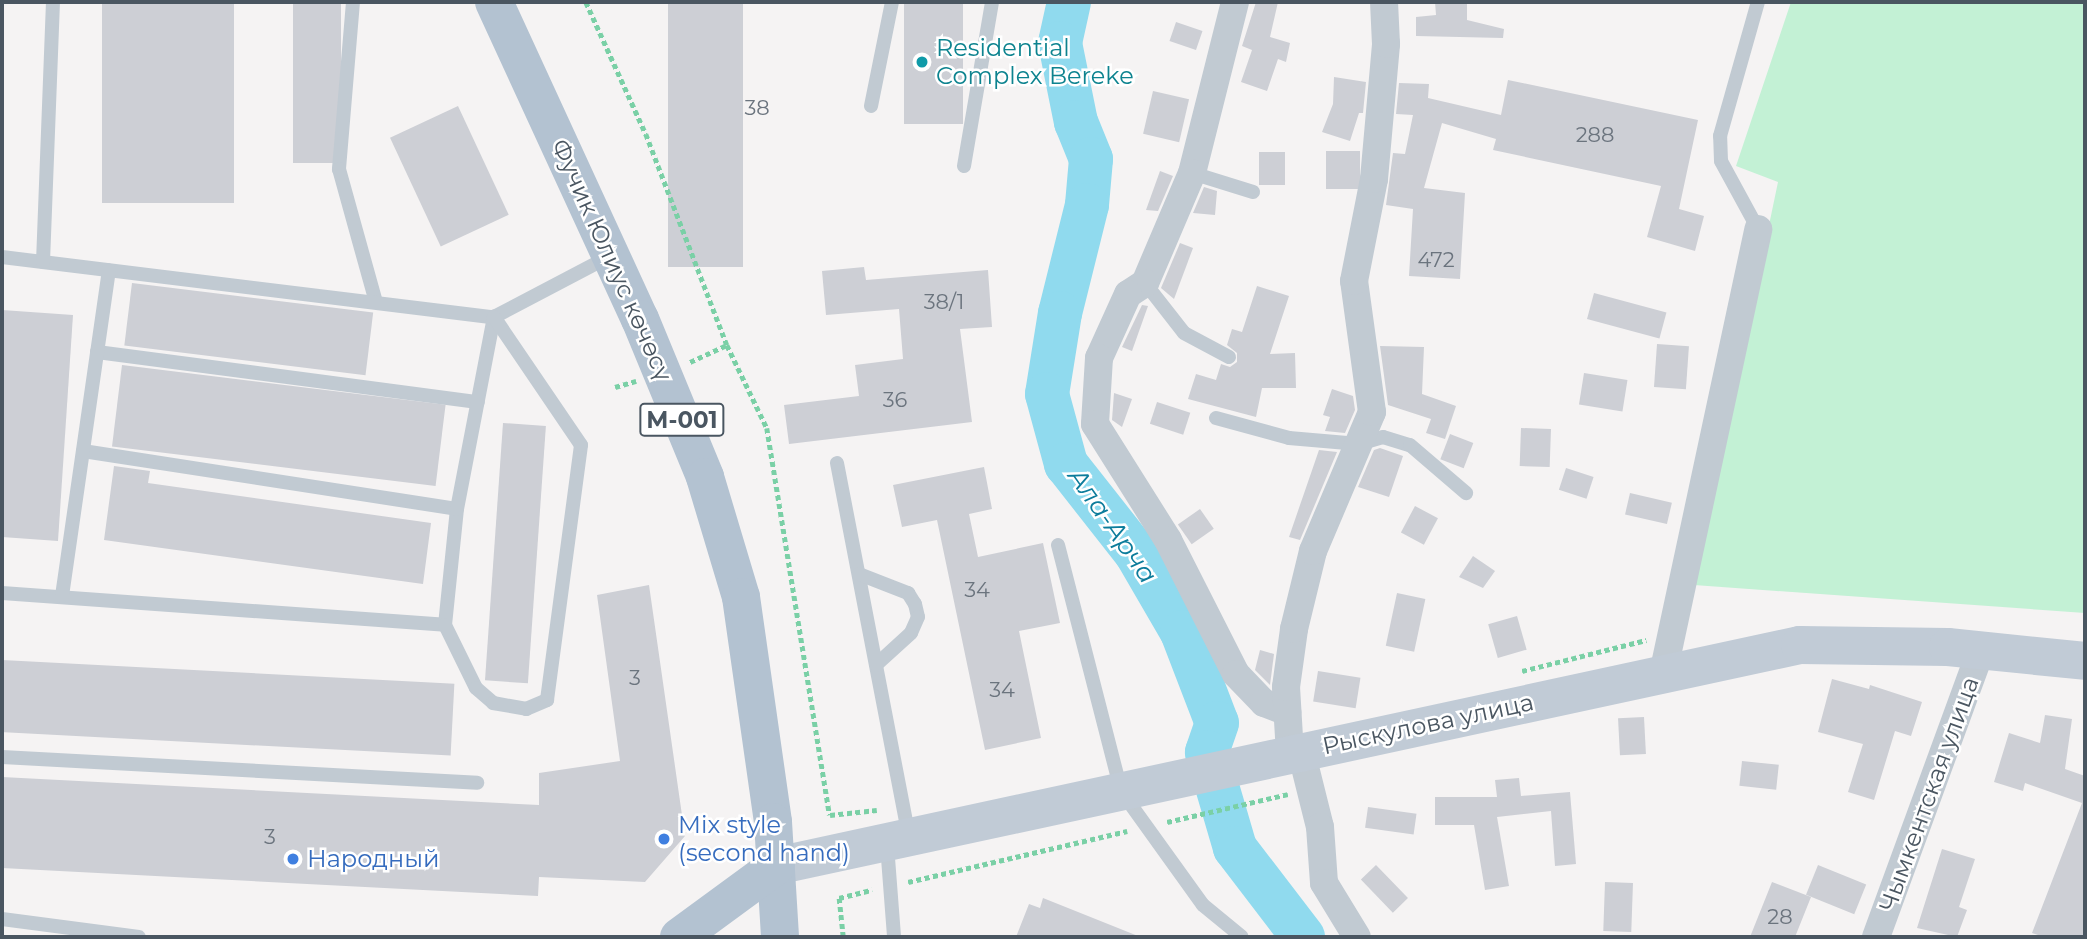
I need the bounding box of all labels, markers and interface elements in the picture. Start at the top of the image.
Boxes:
place label: Residential Complex Bereke [936,34,1134,90]
marker: Residential Complex Bereke [914,54,930,70]
house number: 38 [744,95,770,121]
house number: 288 [1576,122,1614,148]
street label: Фучик Юлиус көчөсү [546,134,678,386]
house number: 472 [1417,247,1455,273]
house number: 38/1 [924,289,964,315]
house number: 36 [883,387,907,413]
road number: М-001 [638,400,726,440]
water label: Ала-Арча [1061,462,1163,590]
house number: 34 [964,577,990,603]
house number: 3 [629,665,641,691]
street label: Чымкентская улица [1873,673,1985,915]
house number: 34 [989,677,1015,703]
street label: Рыскулова улица [1320,688,1536,760]
place label: Mix style (second hand) [678,811,850,867]
house number: 3 [264,824,276,850]
marker: Mix style (second hand) [656,831,672,847]
place label: Народный [307,845,440,873]
marker: Народный [285,851,301,867]
house number: 28 [1767,904,1793,930]

